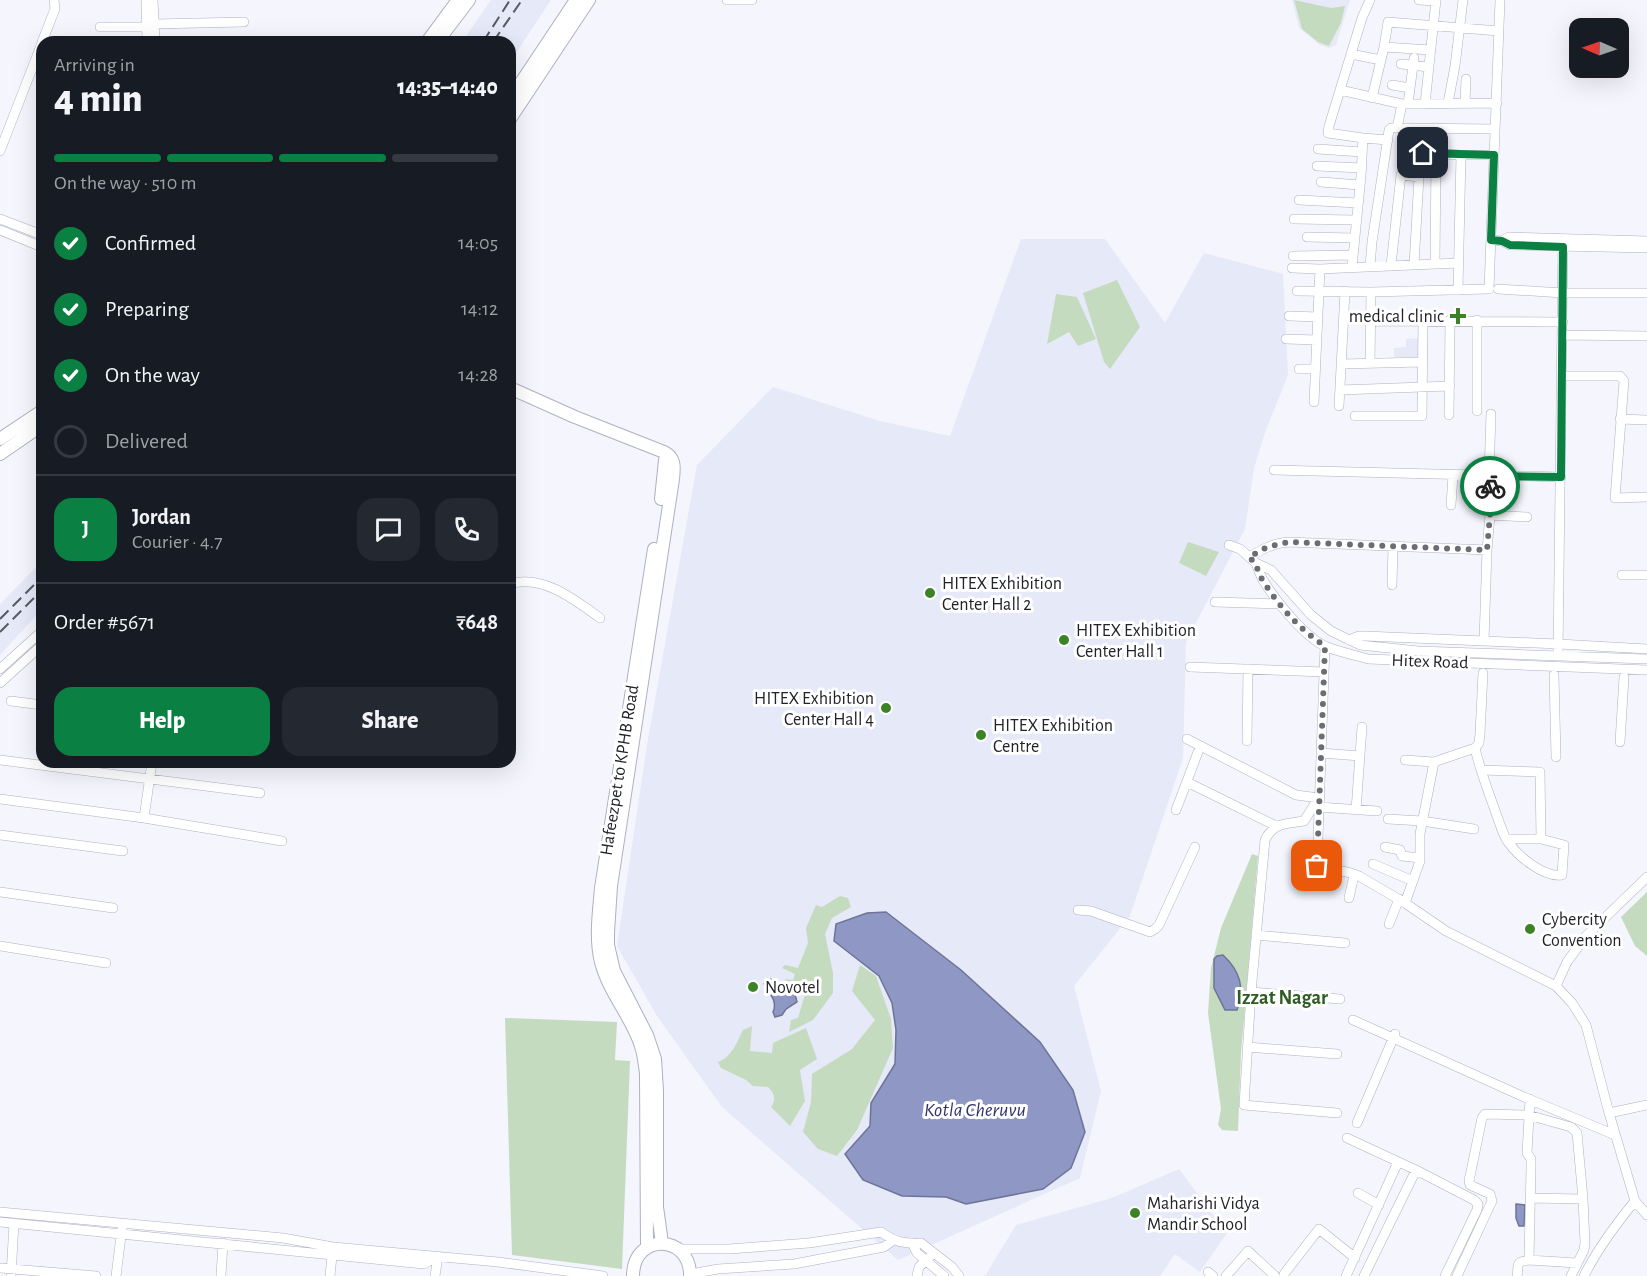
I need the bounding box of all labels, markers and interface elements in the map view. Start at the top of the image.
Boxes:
north arrow [1569,18,1629,78]
map controls [1569,18,1629,78]
text: Arriving in [54,55,135,75]
text: 14:35–14:40 [397,76,498,98]
text: 4 min [54,80,143,119]
pin [1397,127,1448,178]
icon: home [1406,136,1439,169]
text: On the way · 510 m [54,173,197,193]
icon: check [54,227,87,260]
text: Confirmed [105,232,196,254]
text: 14:05 [458,233,498,253]
icon: check [54,293,87,326]
text: Preparing [105,298,189,320]
text: 14:12 [461,299,498,319]
marker: medical clinic [1449,307,1467,325]
place label: medical clinic [1349,308,1444,326]
icon: check [54,359,87,392]
text: On the way [105,364,200,386]
text: 14:28 [458,365,498,385]
text: Delivered [105,430,188,452]
courier [1460,456,1520,516]
icon: bike [1474,470,1507,503]
button: chat [357,498,420,561]
button: phone [435,498,498,561]
text: Jordan [132,506,191,528]
text: J [82,518,89,540]
text: Courier · 4.7 [132,532,223,552]
place label: HITEX Exhibition Center Hall 2 [942,575,1062,614]
marker: HITEX Exhibition Center Hall 2 [923,586,937,600]
text: Order #5671 [54,611,155,633]
text: ₹648 [456,611,498,633]
place label: HITEX Exhibition Center Hall 1 [1076,622,1196,661]
marker: HITEX Exhibition Center Hall 1 [1057,633,1071,647]
street label: Hitex Road [1391,652,1469,672]
street label: Hafeezpet to KPHB Road [598,683,642,857]
button: Help [54,687,270,756]
button: Share [282,687,498,756]
place label: HITEX Exhibition Center Hall 4 [754,690,874,729]
marker: HITEX Exhibition Center Hall 4 [879,701,893,715]
place label: HITEX Exhibition Centre [993,717,1113,756]
marker: HITEX Exhibition Centre [974,728,988,742]
pin [1291,840,1342,891]
icon: bag [1300,849,1333,882]
place label: Cybercity Convention [1542,911,1622,950]
marker: Cybercity Convention [1523,922,1537,936]
place label: Novotel [765,979,820,997]
marker: Novotel [746,980,760,994]
district label: Izzat Nagar [1236,988,1328,1008]
water label: Kotla Cheruvu [924,1100,1026,1120]
place label: Maharishi Vidya Mandir School [1147,1195,1260,1234]
marker: Maharishi Vidya Mandir School [1128,1206,1142,1220]

